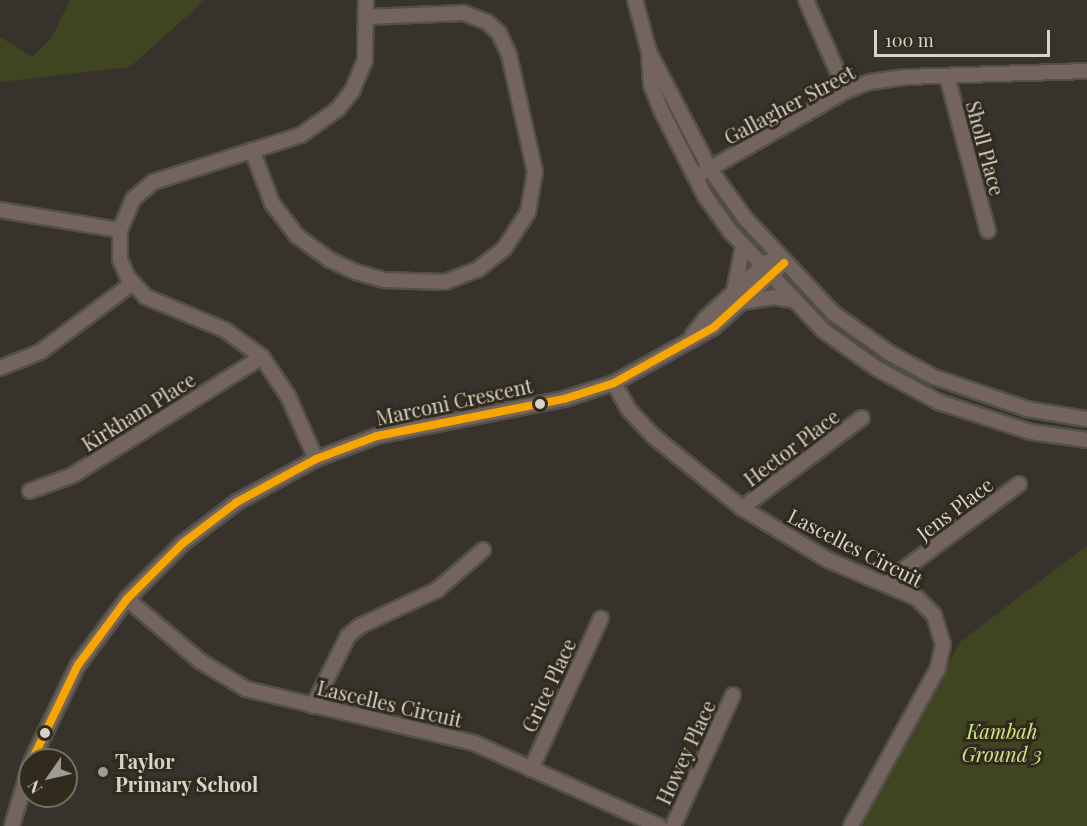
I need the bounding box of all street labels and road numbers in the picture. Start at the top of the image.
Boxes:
street label: Gallagher Street [719,59,859,149]
street label: Sholl Place [962,98,1010,198]
street label: Kirkham Place [77,367,199,455]
street label: Marconi Crescent [374,373,534,429]
street label: Hector Place [738,403,844,491]
street label: Jens Place [911,472,997,544]
street label: Lascelles Circuit [785,503,927,591]
street label: Grice Place [516,634,580,736]
street label: Lascelles Circuit [315,675,465,731]
street label: Howey Place [650,696,720,808]

